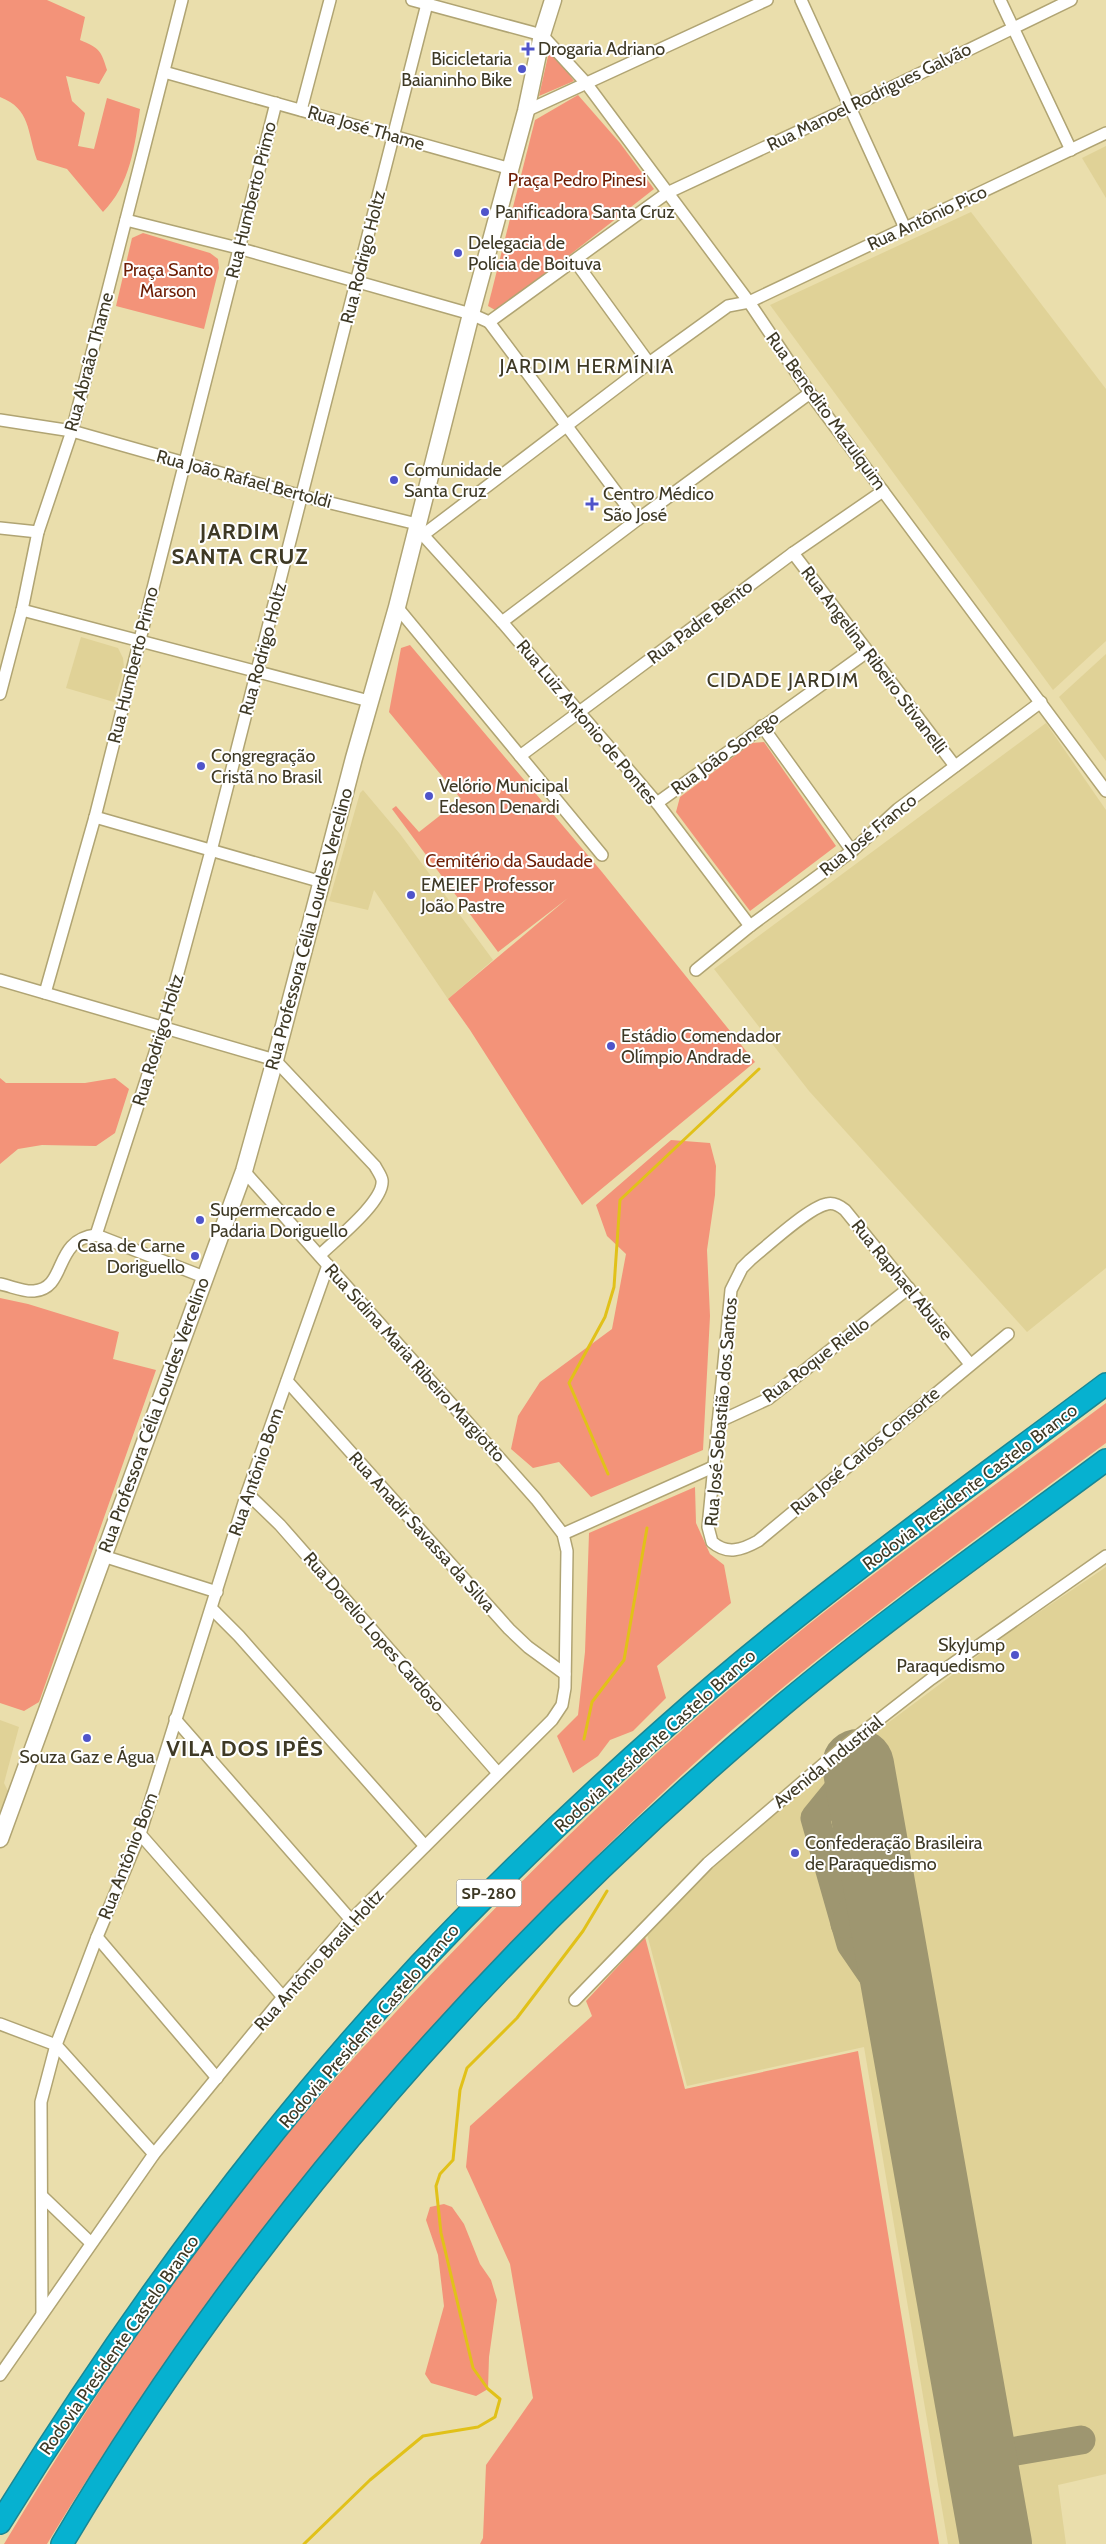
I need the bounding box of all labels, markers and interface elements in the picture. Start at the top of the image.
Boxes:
place label: Drogaria Adriano [538,38,665,60]
street label: Rua Manoel Rodrigues Galvão [763,38,975,156]
marker: Drogaria Adriano [522,43,534,55]
place label: Bicicletaria Baianinho Bike [401,48,512,91]
marker: Bicicletaria Baianinho Bike [516,63,528,75]
street label: Rua José Thame [305,101,427,155]
street label: Rua Humberto Primo [221,119,281,281]
park label: Praça Pedro Pinesi [508,169,646,191]
street label: Rua Antônio Pico [864,181,990,255]
street label: Rua Rodrigo Holtz [336,188,390,326]
place label: Panificadora Santa Cruz [495,201,675,223]
marker: Panificadora Santa Cruz [479,206,491,218]
place label: Delegacia de Polícia de Boituva [468,232,602,275]
marker: Delegacia de Polícia de Boituva [452,247,464,259]
park label: Praça Santo Marson [123,259,213,302]
street label: Rua Abraão Thame [60,290,118,434]
street label: Rua Benedito Mazulquim [761,328,891,494]
district label: JARDIM HERMÍNIA [499,354,674,378]
street label: Rua João Rafael Bertoldi [154,445,334,513]
place label: Comunidade Santa Cruz [404,459,502,502]
marker: Comunidade Santa Cruz [388,474,400,486]
place label: Centro Médico São José [603,483,714,526]
marker: Centro Médico São José [585,497,599,511]
district label: JARDIM SANTA CRUZ [172,518,308,570]
street label: Rua Angelina Ribeiro Stivanelli [796,562,952,758]
street label: Rua Padre Bento [643,575,757,669]
street label: Rua Rodrigo Holtz [235,580,291,718]
street label: Rua Humberto Primo [103,584,163,746]
street label: Rua Luiz Antonio de Pontes [512,635,662,809]
district label: CIDADE JARDIM [707,668,859,692]
street label: Rua João Sonego [667,706,783,800]
place label: Congregração Cristã no Brasil [211,745,323,788]
marker: Congregração Cristã no Brasil [195,760,207,772]
place label: Velório Municipal Edeson Denardi [439,775,569,818]
street label: Rua Professora Célia Lourdes Vercelino [261,785,357,1073]
street label: Rua José Franco [815,789,921,881]
marker: Velório Municipal Edeson Denardi [423,790,435,802]
park label: Cemitério da Saudade [425,850,593,872]
place label: EMEIEF Professor João Pastre [420,874,555,917]
marker: EMEIEF Professor João Pastre [405,889,417,901]
street label: Rua Rodrigo Holtz [128,971,189,1109]
place label: Estádio Comendador Olímpio Andrade [621,1025,781,1068]
marker: Estádio Comendador Olímpio Andrade [605,1040,617,1052]
place label: Supermercado e Padaria Doriguello [210,1199,348,1242]
marker: Supermercado e Padaria Doriguello [194,1214,206,1226]
street label: Rua Raphael Abuise [847,1215,957,1345]
place label: Casa de Carne Doriguello [77,1235,185,1278]
marker: Casa de Carne Doriguello [189,1250,201,1262]
street label: Rua Sidina Maria Ribeiro Margiotto [320,1259,510,1467]
street label: Rua Professora Célia Lourdes Vercelino [94,1274,214,1556]
street label: Rua José Sebastião dos Santos [700,1297,742,1527]
street label: Rua Roque Riello [758,1313,874,1407]
street label: Rua José Carlos Consorte [786,1382,944,1520]
street label: Rodovia Presidente Castelo Branco [858,1399,1082,1575]
street label: Rua Antônio Bom [224,1405,288,1539]
street label: Rua Anadir Savassa da Silva [344,1447,500,1617]
street label: Rua Dorelio Lopes Cardoso [299,1548,449,1716]
place label: SkyJump Paraquedismo [896,1634,1005,1677]
street label: Rodovia Presidente Castelo Branco [550,1645,760,1837]
marker: SkyJump Paraquedismo [1009,1649,1021,1661]
street label: Avenida Industrial [769,1711,888,1813]
marker: Souza Gaz e Água [81,1732,93,1744]
district label: VILA DOS IPÊS [166,1735,324,1762]
place label: Souza Gaz e Água [19,1746,155,1768]
street label: Rua Antônio Bom [94,1790,162,1922]
place label: Confederação Brasileira de Paraquedismo [805,1832,983,1875]
marker: Confederação Brasileira de Paraquedismo [789,1847,801,1859]
road number: SP-280 [456,1880,522,1906]
street label: Rua Antônio Brasil Holtz [250,1884,389,2035]
street label: Rodovia Presidente Castelo Branco [274,1919,464,2133]
street label: Rodovia Presidente Castelo Branco [34,2231,204,2459]

